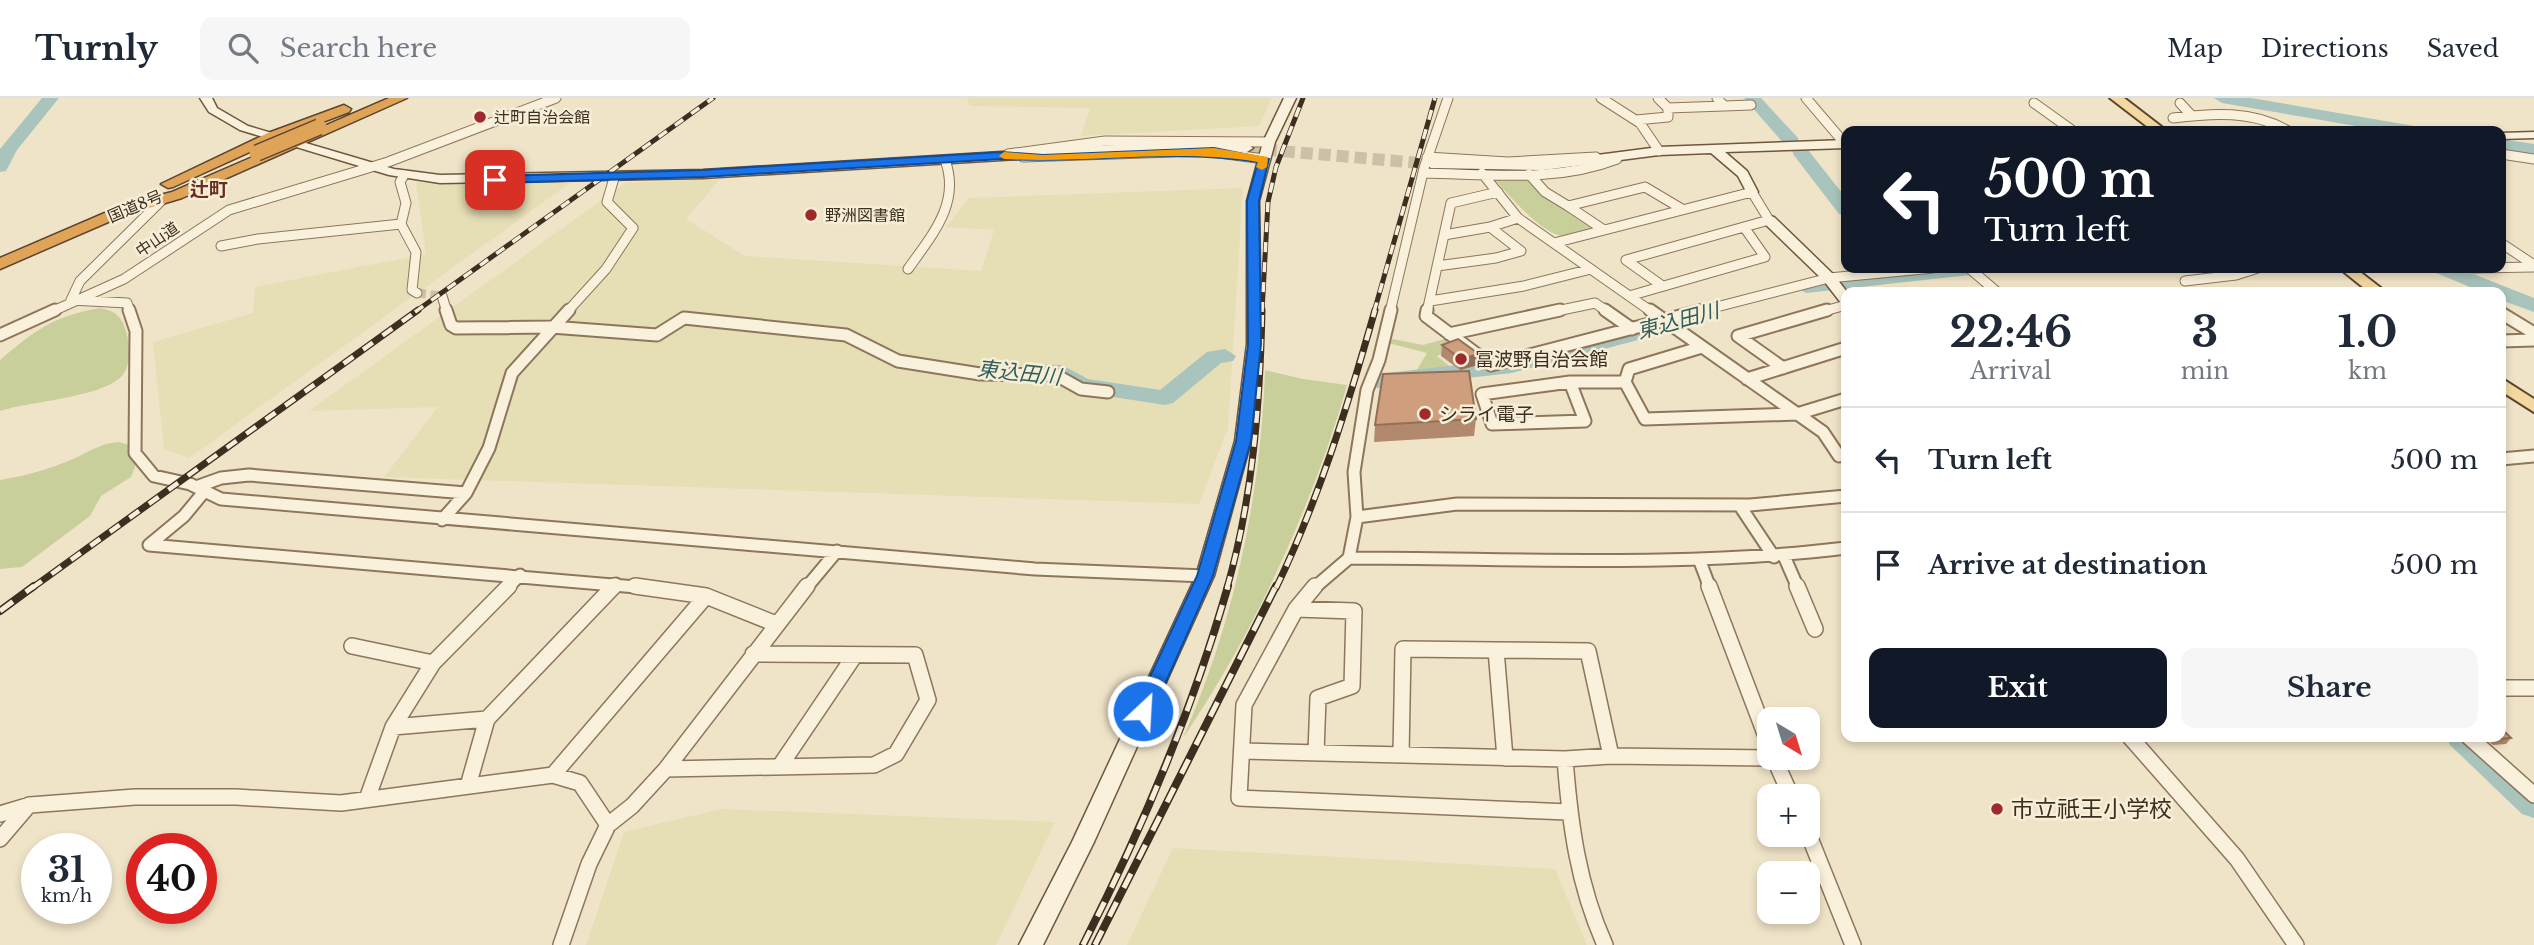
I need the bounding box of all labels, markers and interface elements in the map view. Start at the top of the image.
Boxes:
search box [200,17,690,80]
text: Turnly [35,28,158,69]
icon: search [224,29,262,67]
text: Search here [280,32,437,64]
text: Map [2167,34,2223,63]
text: Directions [2261,34,2389,63]
text: Saved [2427,34,2499,63]
place label: 辻町自治会館 [494,107,590,127]
marker: 辻町自治会館 [472,109,488,125]
text: 500 m [1984,149,2154,210]
pin [465,150,525,210]
icon: left [1869,154,1960,245]
icon: arrive [476,161,514,199]
district label: 辻町 [190,178,228,201]
street label: 国道8号 [105,186,165,226]
place label: 野洲図書館 [825,205,905,225]
marker: 野洲図書館 [803,207,819,223]
text: Turn left [1984,210,2130,250]
street label: 中山道 [132,217,182,261]
water label: 東込田川 [1634,297,1724,344]
text: 22:46 [1949,306,2072,358]
text: 3 [2191,306,2218,358]
text: 1.0 [2337,306,2398,358]
place label: 冨波野自治会館 [1475,348,1608,371]
marker: 冨波野自治会館 [1453,351,1469,367]
water label: 東込田川 [976,356,1064,391]
text: Arrival [1970,357,2052,385]
text: min [2181,357,2229,385]
text: km [2348,357,2387,385]
place label: シライ電子 [1439,403,1534,426]
marker: シライ電子 [1417,406,1433,422]
icon: left [1869,441,1907,479]
text: Turn left [1928,444,2052,476]
text: 500 m [2391,444,2478,476]
icon: arrive [1869,546,1907,584]
text: Arrive at destination [1928,549,2208,581]
text: 500 m [2391,549,2478,581]
button: Exit [1869,648,2167,728]
button: Share [2181,648,2478,728]
position arrow [1106,674,1180,748]
north arrow [1757,707,1820,770]
map controls [1757,707,1820,924]
button: + [1757,784,1820,847]
place label: 市立祇王小学校 [2011,795,2172,823]
marker: 市立祇王小学校 [1989,801,2005,817]
speed limit sign: 40 [126,833,217,924]
text: 31 [48,848,85,891]
button: − [1757,861,1820,924]
text: km/h [41,885,92,907]

